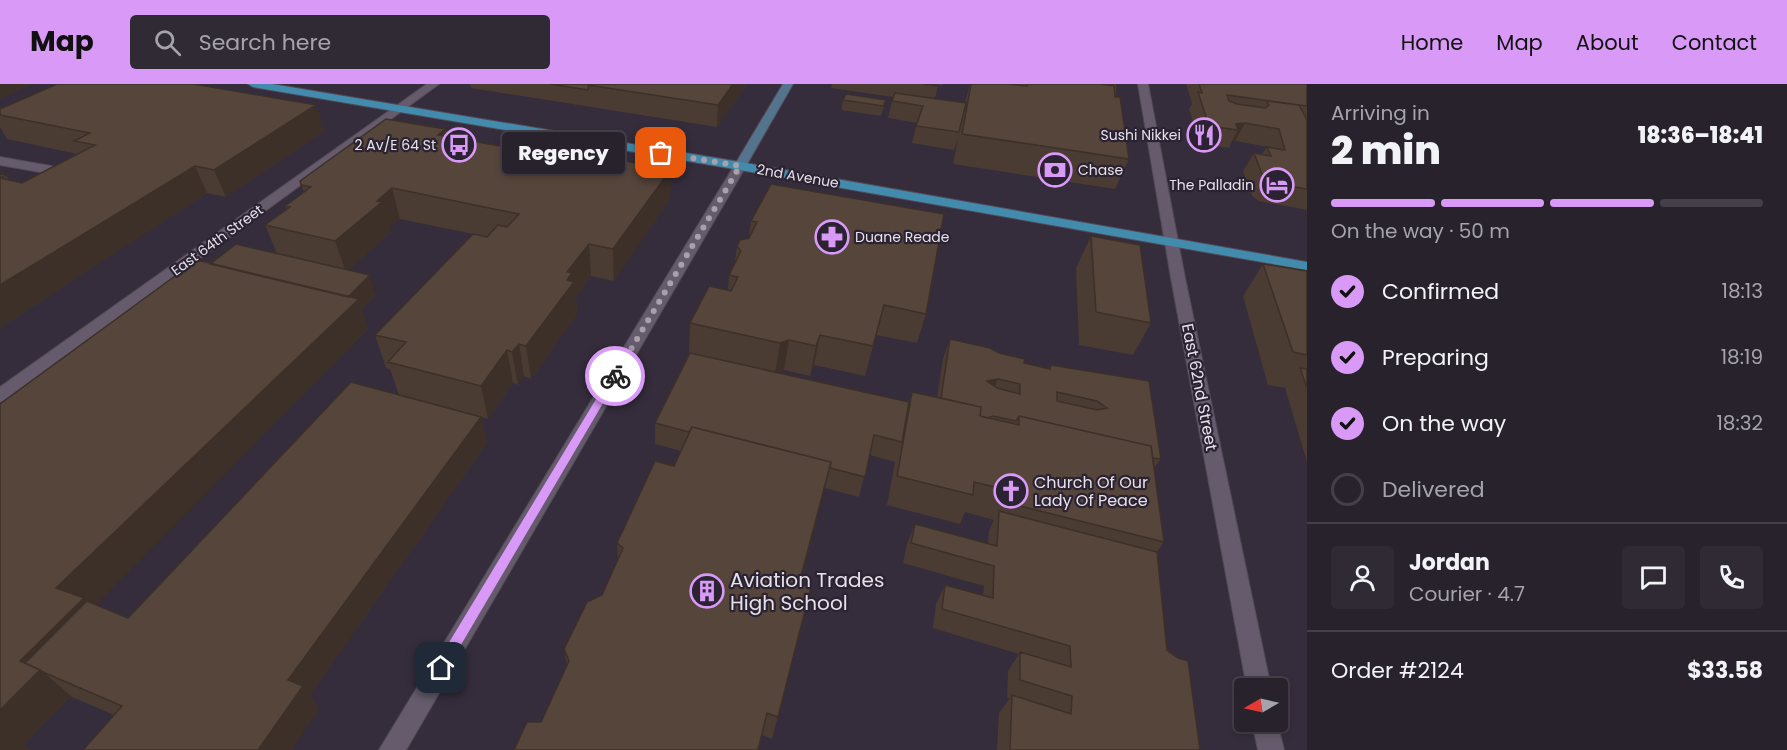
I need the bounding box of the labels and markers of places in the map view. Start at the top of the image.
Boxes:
restaurant icon: Sushi Nikkei [1186,117,1222,153]
place label: Sushi Nikkei [1101,125,1181,145]
bus stop icon: 2 Av/E 64 St [441,127,477,163]
pin [635,127,686,178]
callout: Regency [502,132,625,174]
place label: 2 Av/E 64 St [355,135,436,155]
bank icon: Chase [1037,152,1073,188]
place label: Chase [1078,160,1124,180]
hotel icon: The Palladin [1259,167,1295,203]
place label: The Palladin [1169,175,1254,195]
pharmacy icon: Duane Reade [814,219,850,255]
place label: Duane Reade [855,227,950,247]
place label: Church Of Our Lady Of Peace [1034,471,1148,512]
church icon: Church Of Our Lady Of Peace [993,473,1029,509]
place label: Aviation Trades High School [730,566,884,617]
building icon: Aviation Trades High School [689,573,725,609]
pin [415,642,466,693]

